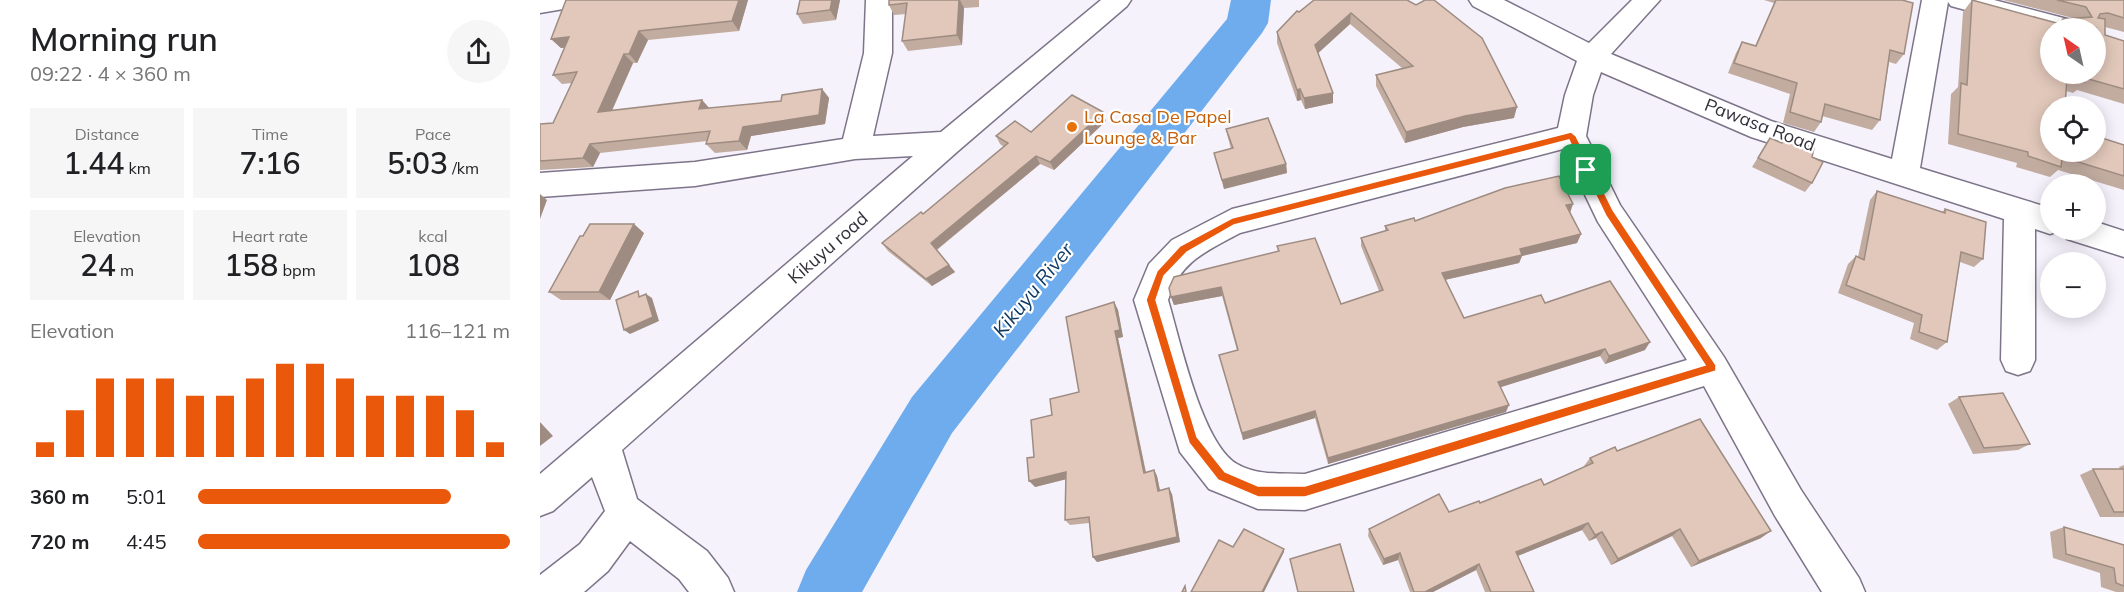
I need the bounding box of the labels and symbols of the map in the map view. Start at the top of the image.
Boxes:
north arrow [2040,18,2106,84]
street label: Pawasa Road [1702,93,1819,156]
place label: La Casa De Papel Lounge & Bar [1084,105,1231,149]
marker: La Casa De Papel Lounge & Bar [1065,120,1079,134]
pin [1560,144,1611,195]
street label: Kikuyu road [783,207,872,289]
water label: Kikuyu River [987,237,1079,342]

